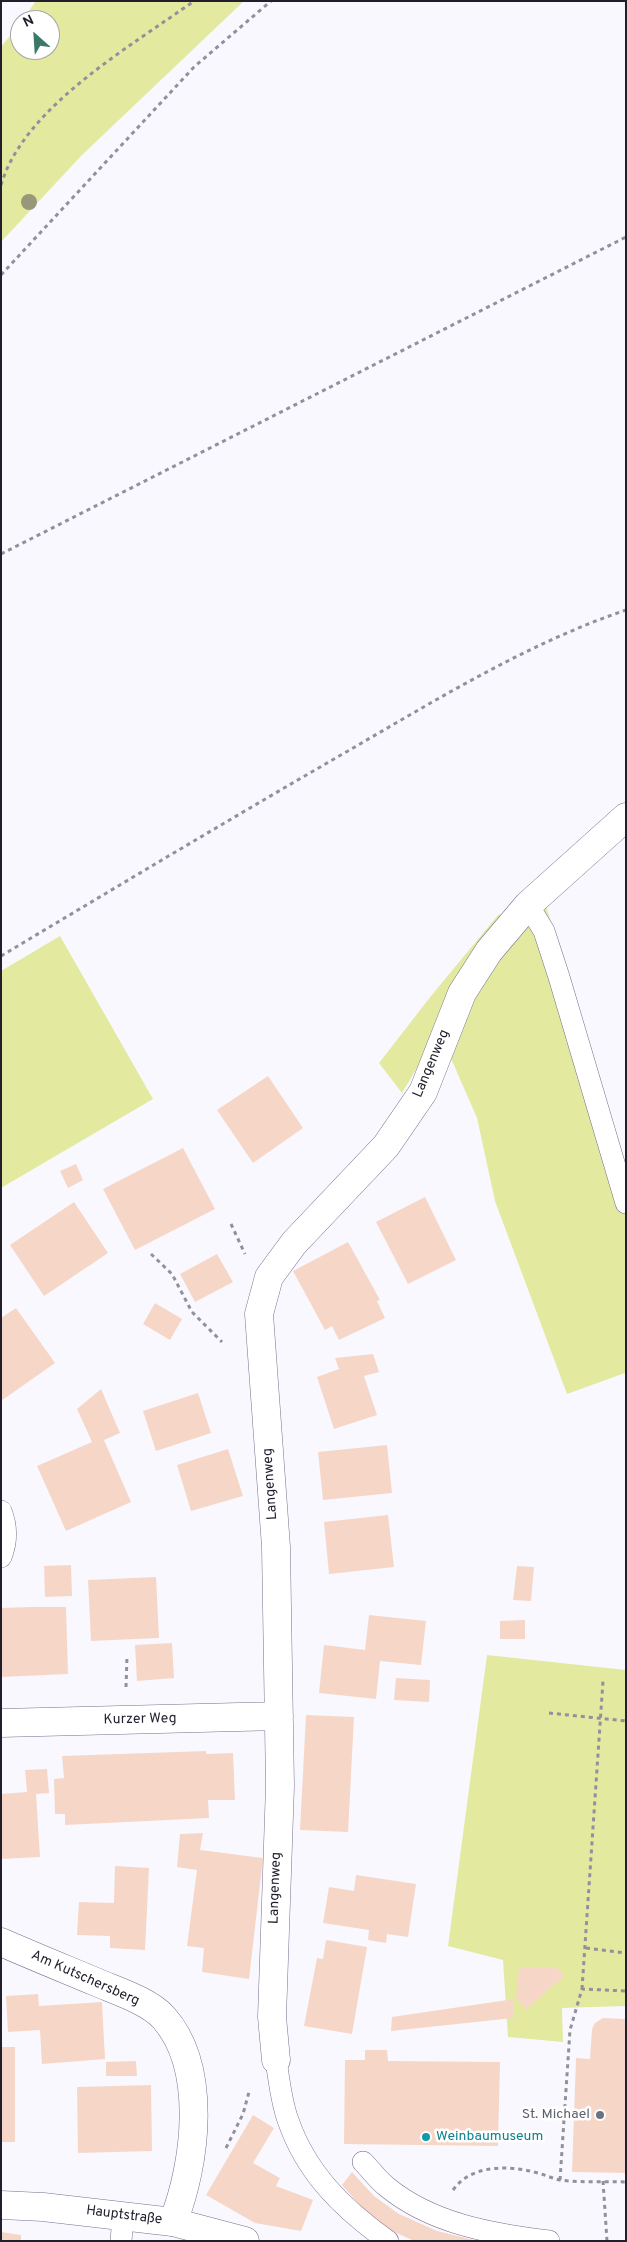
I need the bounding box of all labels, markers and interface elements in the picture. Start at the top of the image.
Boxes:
north arrow [10,10,60,60]
text: N [20,12,37,32]
street label: Langenweg [410,1027,454,1101]
street label: Langenweg [260,1447,282,1521]
street label: Kurzer Weg [103,1711,177,1729]
street label: Langenweg [266,1852,286,1924]
street label: Am Kutschersberg [28,1948,142,2010]
place label: St. Michael [522,2107,590,2123]
marker: St. Michael [594,2109,606,2121]
place label: Weinbaumuseum [436,2129,543,2145]
marker: Weinbaumuseum [420,2131,432,2143]
street label: Hauptstraße [85,2203,163,2229]

